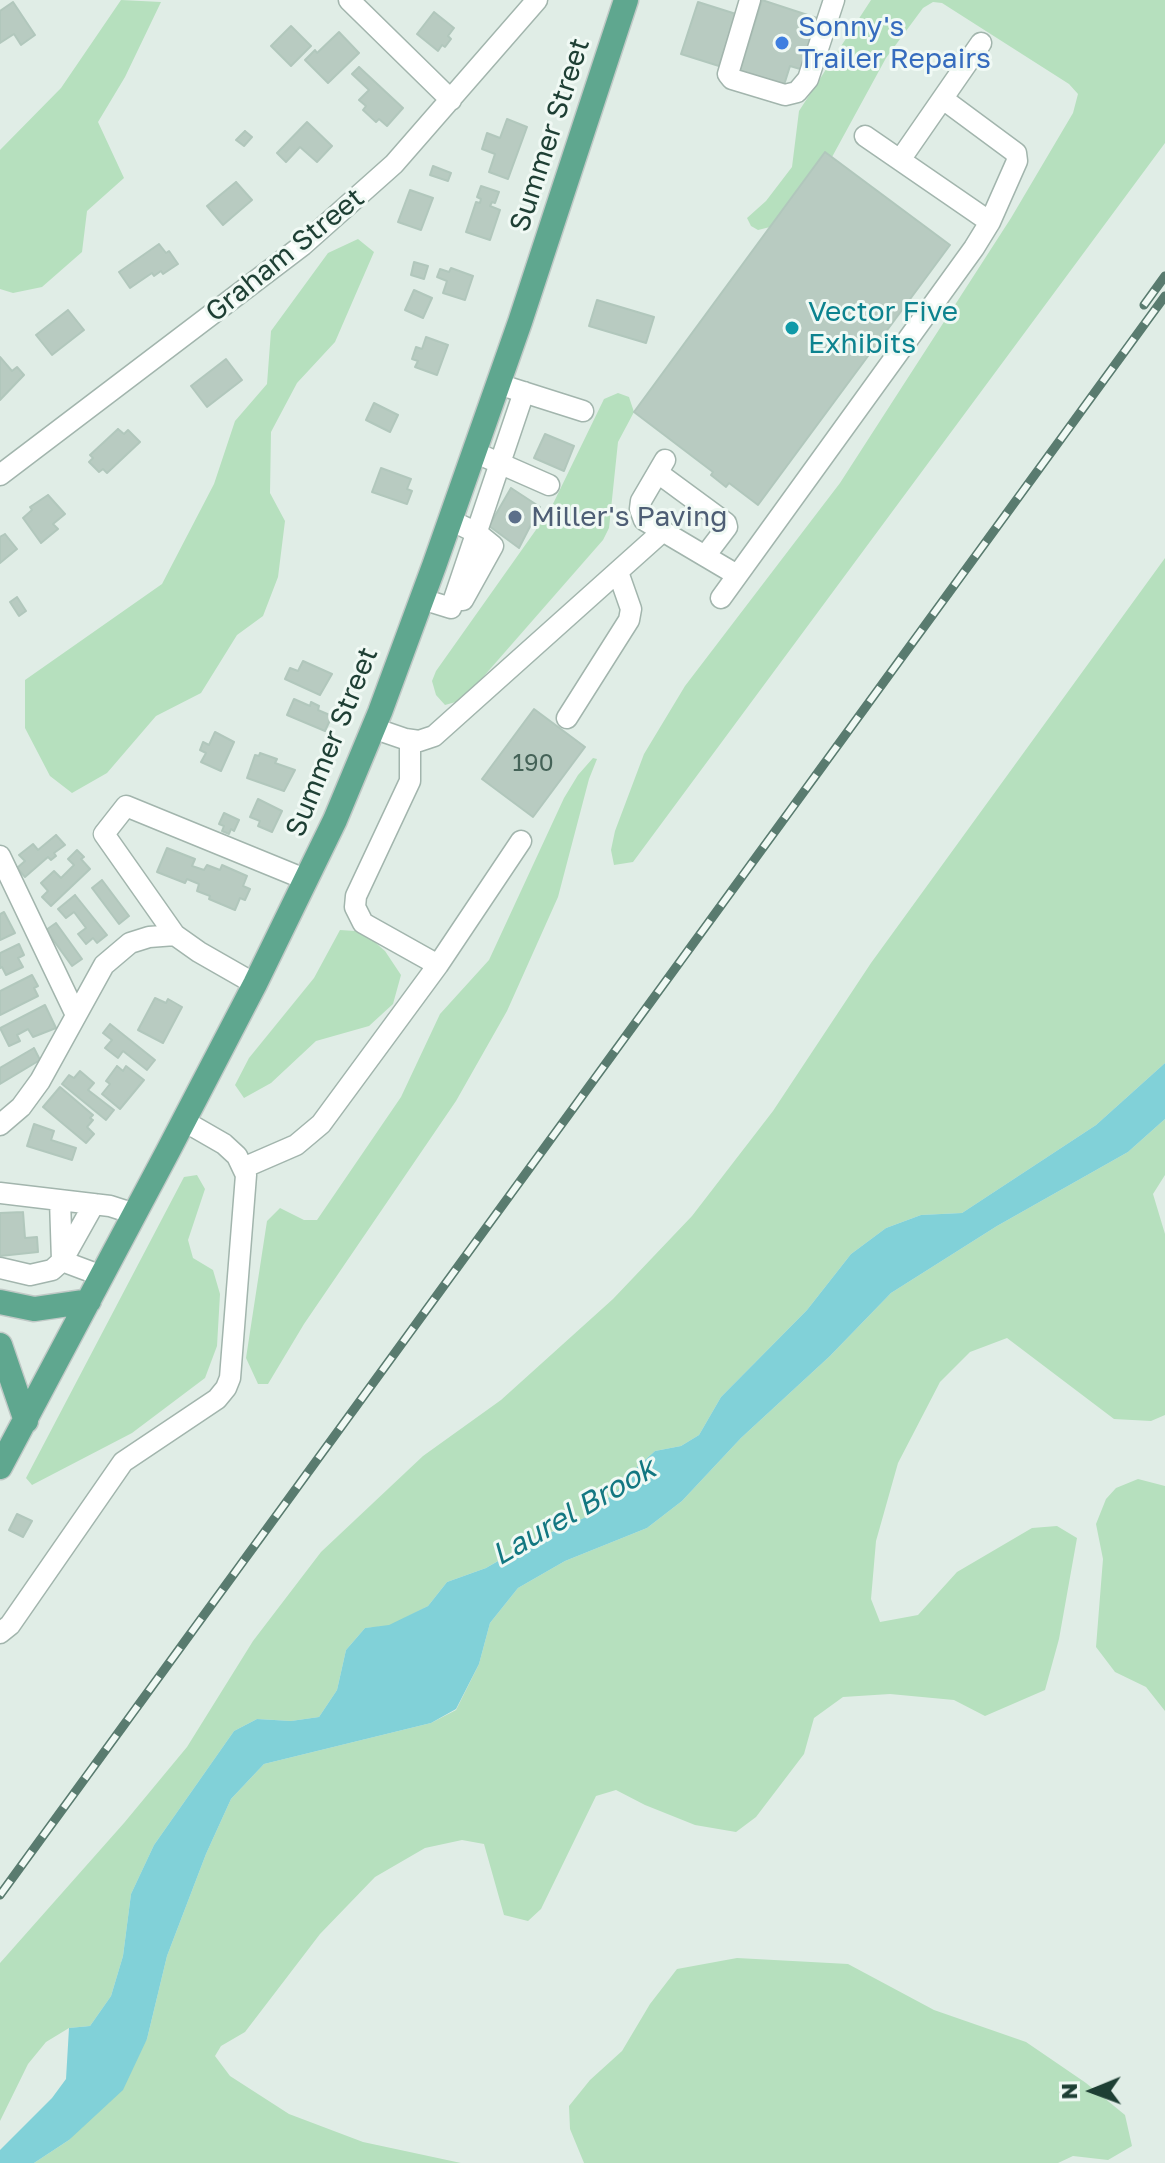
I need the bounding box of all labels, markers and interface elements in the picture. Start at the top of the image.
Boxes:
place label: Sonny's Trailer Repairs [798,10,991,76]
street label: Summer Street [503,34,597,236]
marker: Sonny's Trailer Repairs [773,34,791,52]
street label: Graham Street [199,181,371,329]
place label: Vector Five Exhibits [808,295,958,361]
marker: Vector Five Exhibits [783,319,801,337]
place label: Miller's Paving [531,500,727,534]
marker: Miller's Paving [506,508,524,526]
street label: Summer Street [279,642,385,842]
house number: 190 [512,749,554,777]
water label: Laurel Brook [486,1451,662,1573]
north arrow [1053,2051,1133,2131]
text: N [1055,2083,1082,2100]

